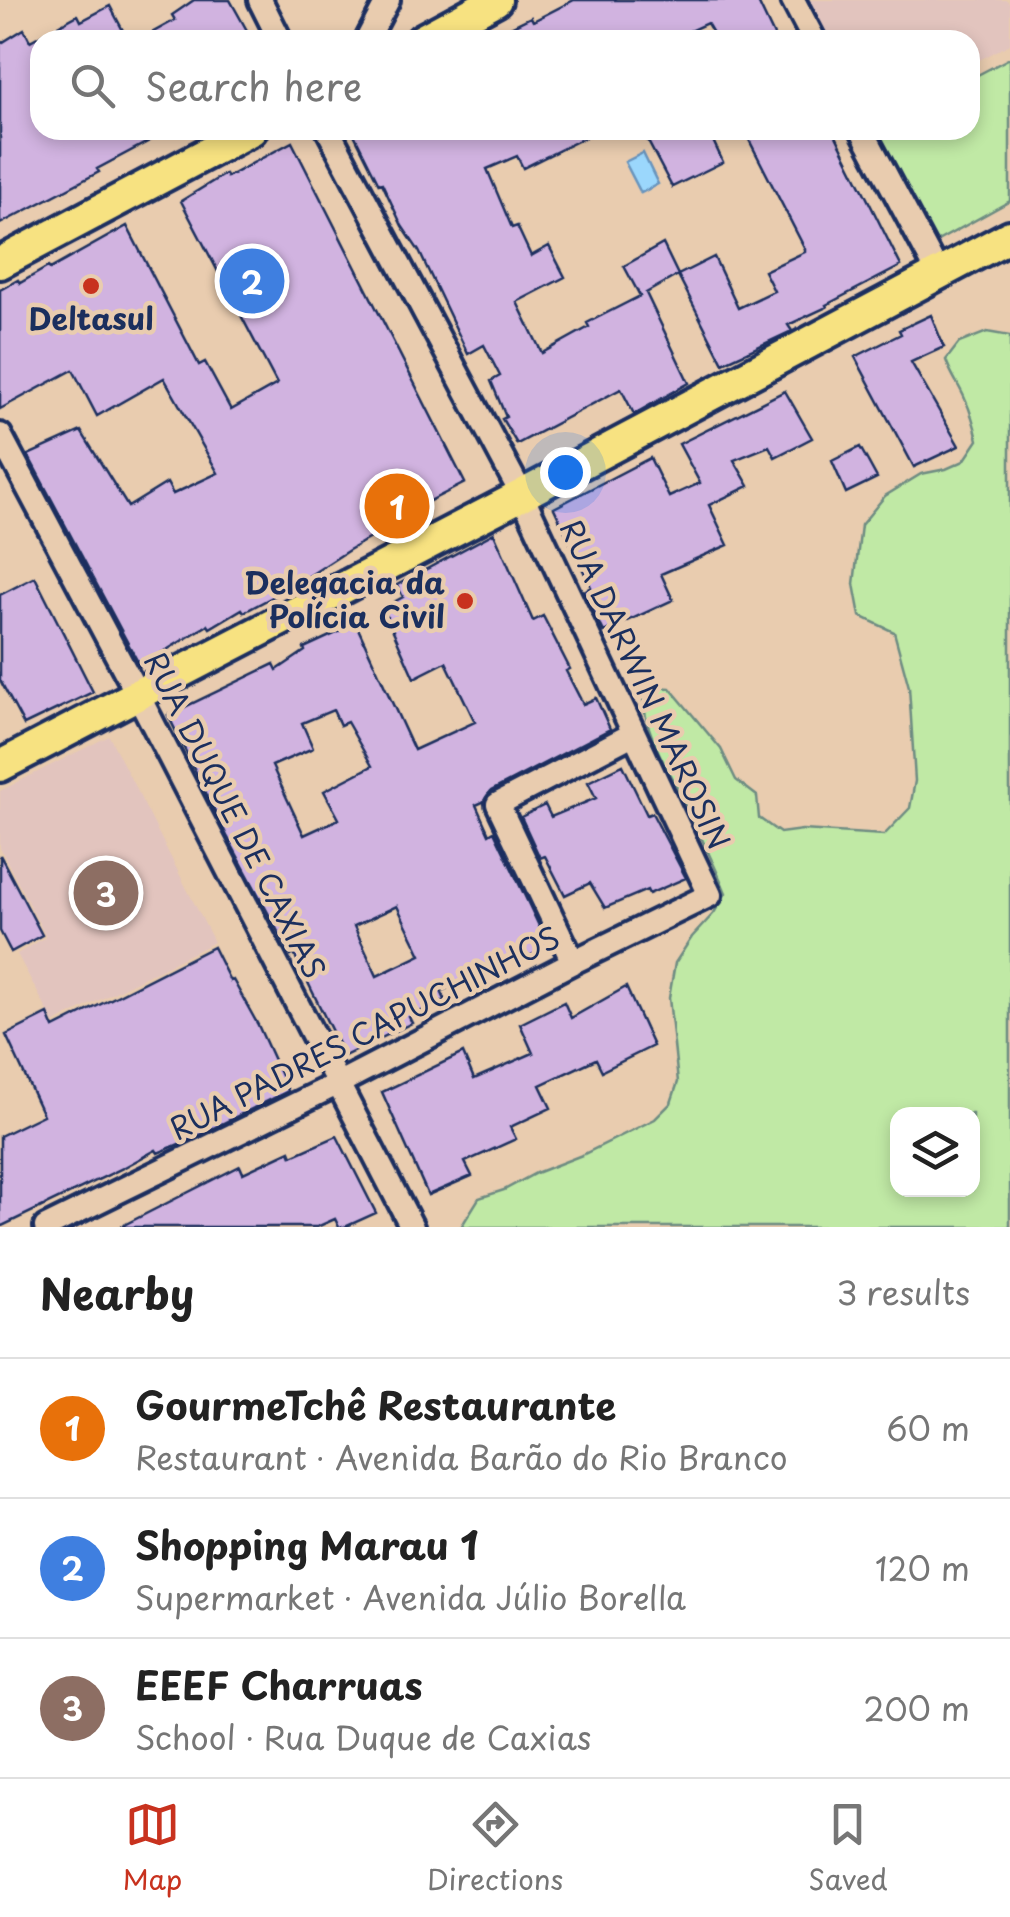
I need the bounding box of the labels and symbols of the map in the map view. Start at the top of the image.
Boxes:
pin: 2 [220,244,284,318]
marker: Deltasul [80,275,102,297]
place label: Deltasul [28,295,154,340]
your location [540,447,591,498]
pin: 1 [364,468,430,544]
street label: RUA DARWIN MAROSIN [550,512,743,856]
place label: Delegacia da Polícia Civil [244,559,445,638]
marker: Delegacia da Polícia Civil [454,590,476,612]
street label: RUA DUQUE DE CAXIAS [134,643,338,986]
pin: 3 [74,856,138,930]
street label: RUA PADRES CAPUCHINHOS [161,914,567,1150]

